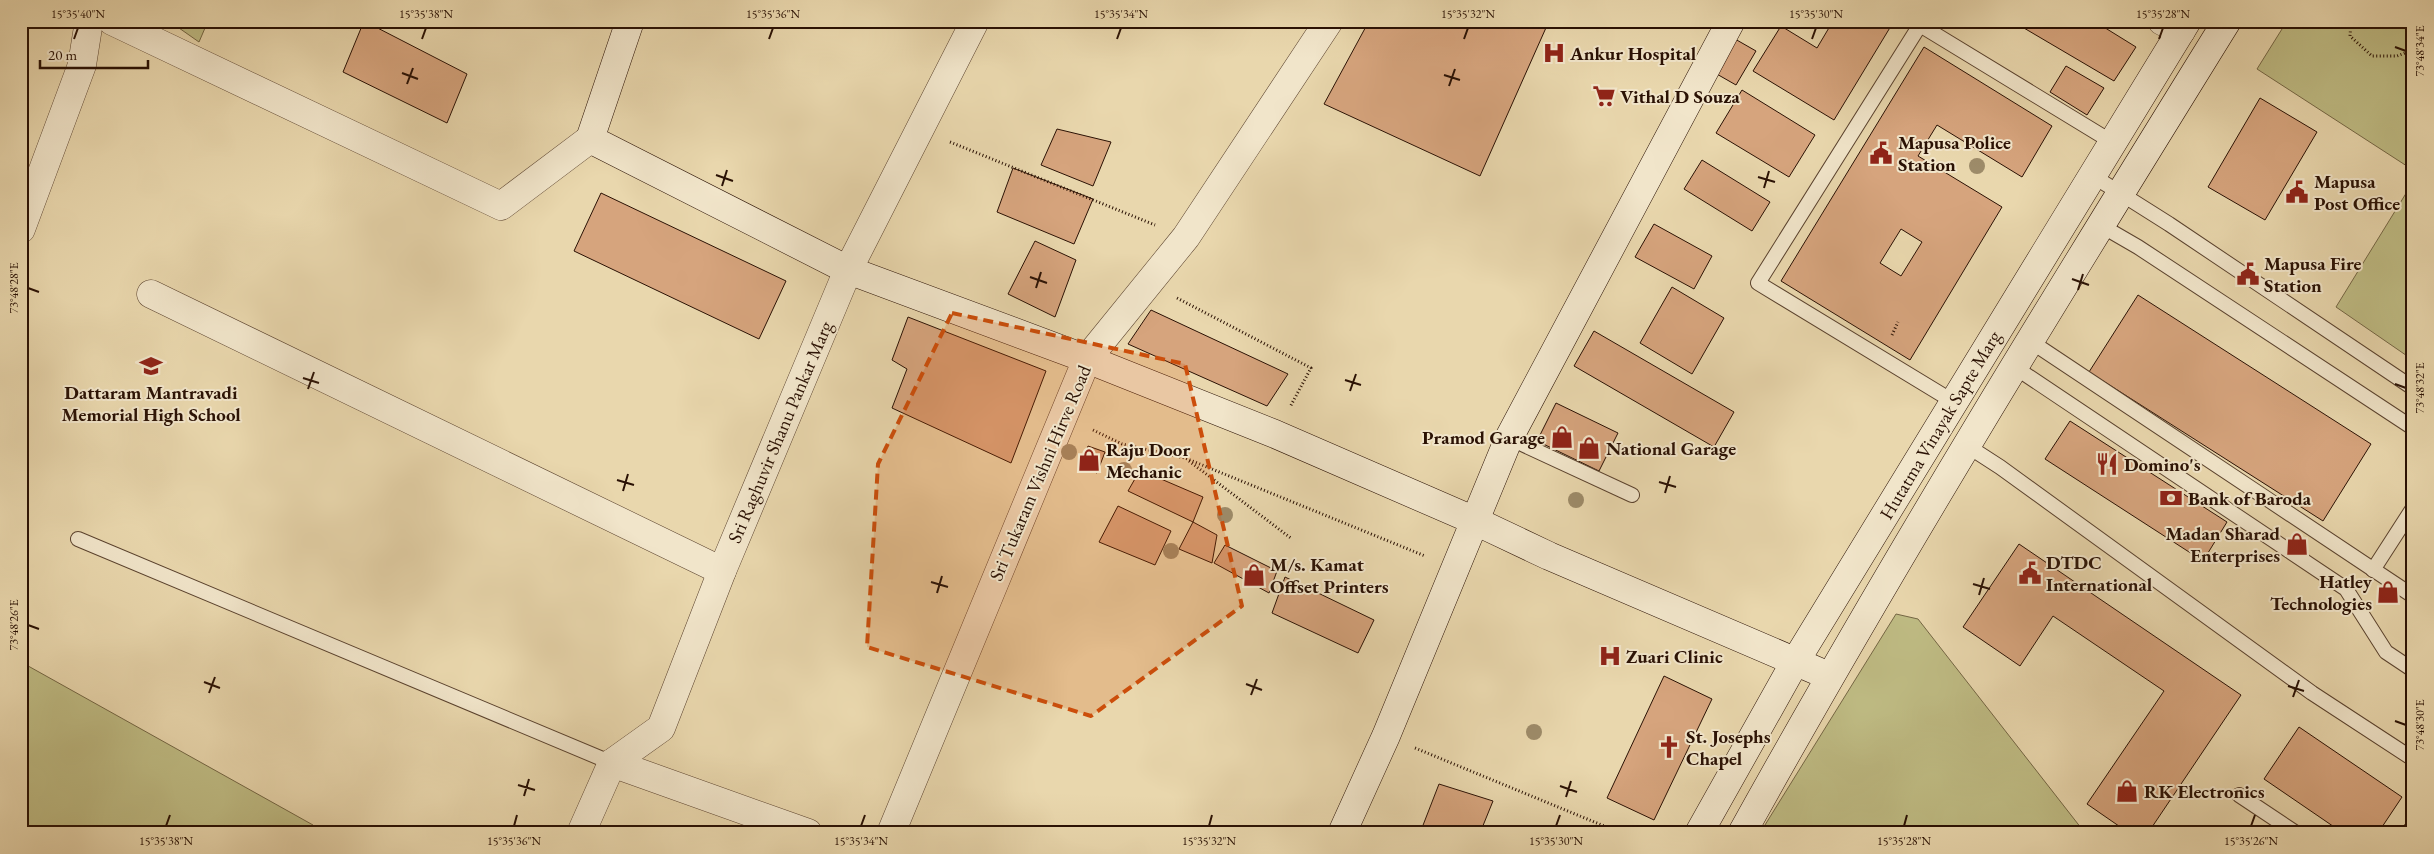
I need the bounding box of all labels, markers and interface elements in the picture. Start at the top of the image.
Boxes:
text: 15°35'40"N [51,6,105,22]
text: 15°35'38"N [399,6,453,22]
text: 15°35'36"N [746,6,800,22]
text: 15°35'34"N [1094,6,1148,22]
text: 15°35'32"N [1441,6,1495,22]
text: 15°35'30"N [1789,6,1843,22]
text: 15°35'28"N [2136,6,2190,22]
text: 73°48'34"E [2412,25,2428,77]
scale bar [40,38,148,70]
hospital icon: Ankur Hospital [1541,40,1567,66]
place label: Ankur Hospital [1569,41,1697,66]
text: 20 m [48,45,77,64]
supermarket icon: Vithal D Souza [1591,83,1617,109]
place label: Vithal D Souza [1620,84,1740,109]
place label: Mapusa Police Station [1898,130,2011,177]
public building icon: Mapusa Police Station [1868,140,1894,166]
place label: Mapusa Post Office [2314,169,2400,216]
public building icon: Mapusa Post Office [2284,179,2310,205]
place label: Mapusa Fire Station [2264,251,2362,298]
public building icon: Mapusa Fire Station [2235,261,2261,287]
text: 73°48'28"E [6,262,22,314]
street label: Sri Raghuvir Shanu Pankar Marg [722,317,838,547]
street label: Hutatma Vinayak Sapte Marg [1874,325,2007,524]
school or university icon: Dattaram Mantravadi Memorial High School [138,353,164,379]
street label: Sri Tukaram Vishni Hirve Road [983,361,1097,585]
text: 73°48'32"E [2412,362,2428,414]
place label: Dattaram Mantravadi Memorial High School [61,380,241,427]
shop icon: Pramod Garage [1549,424,1575,450]
place label: Pramod Garage [1422,425,1545,450]
shop icon: National Garage [1576,435,1602,461]
place label: National Garage [1606,436,1736,461]
place label: Raju Door Mechanic [1106,437,1190,484]
shop icon: Raju Door Mechanic [1076,447,1102,473]
restaurant icon: Domino's [2094,451,2120,477]
place label: Domino's [2124,452,2201,477]
bank icon: Bank of Baroda [2158,485,2184,511]
place label: Bank of Baroda [2188,486,2312,511]
place label: Madan Sharad Enterprises [2166,521,2280,568]
shop icon: Madan Sharad Enterprises [2284,531,2310,557]
place label: DTDC International [2046,550,2153,597]
place label: M/s. Kamat Offset Printers [1270,552,1389,599]
public building icon: DTDC International [2017,560,2043,586]
shop icon: M/s. Kamat Offset Printers [1241,562,1267,588]
place label: Hatley Technologies [2270,569,2373,616]
shop icon: Hatley Technologies [2375,579,2401,605]
text: 73°48'26"E [6,599,22,651]
hospital icon: Zuari Clinic [1597,643,1623,669]
place label: Zuari Clinic [1626,644,1723,669]
text: 73°48'30"E [2412,699,2428,751]
place label: St. Josephs Chapel [1686,724,1771,771]
church icon: St. Josephs Chapel [1656,734,1682,760]
shop icon: RK Electronics [2114,778,2140,804]
place label: RK Electronics [2144,779,2265,804]
text: 15°35'38"N [139,833,193,849]
text: 15°35'36"N [487,833,541,849]
text: 15°35'34"N [834,833,888,849]
text: 15°35'32"N [1182,833,1236,849]
text: 15°35'30"N [1529,833,1583,849]
text: 15°35'28"N [1877,833,1931,849]
text: 15°35'26"N [2224,833,2278,849]

